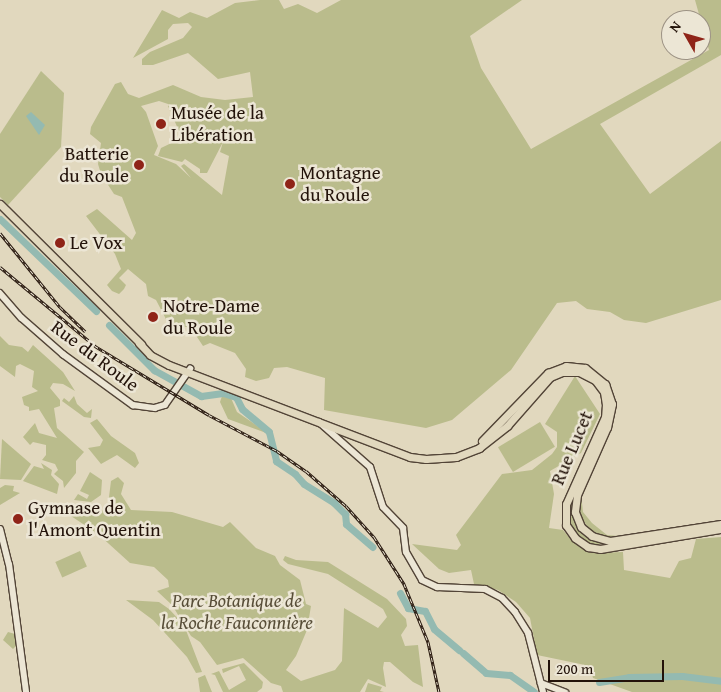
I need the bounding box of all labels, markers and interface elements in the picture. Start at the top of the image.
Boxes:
north arrow [661,10,711,60]
text: N [664,17,686,36]
place label: Musée de la Libération [171,102,264,146]
marker: Musée de la Libération [155,118,167,130]
place label: Batterie du Roule [59,143,129,187]
marker: Batterie du Roule [133,159,145,171]
place label: Montagne du Roule [300,162,381,206]
marker: Montagne du Roule [284,178,296,190]
place label: Le Vox [70,232,123,254]
marker: Le Vox [54,237,66,249]
place label: Notre-Dame du Roule [163,295,260,339]
marker: Notre-Dame du Roule [147,311,159,323]
street label: Rue du Roule [47,316,143,396]
street label: Rue Lucet [546,408,598,488]
place label: Gymnase de l'Amont Quentin [28,497,161,541]
marker: Gymnase de l'Amont Quentin [12,513,24,525]
park label: Parc Botanique de la Roche Fauconnière [161,590,313,634]
scale bar [551,650,667,682]
text: 200 m [556,658,593,679]

